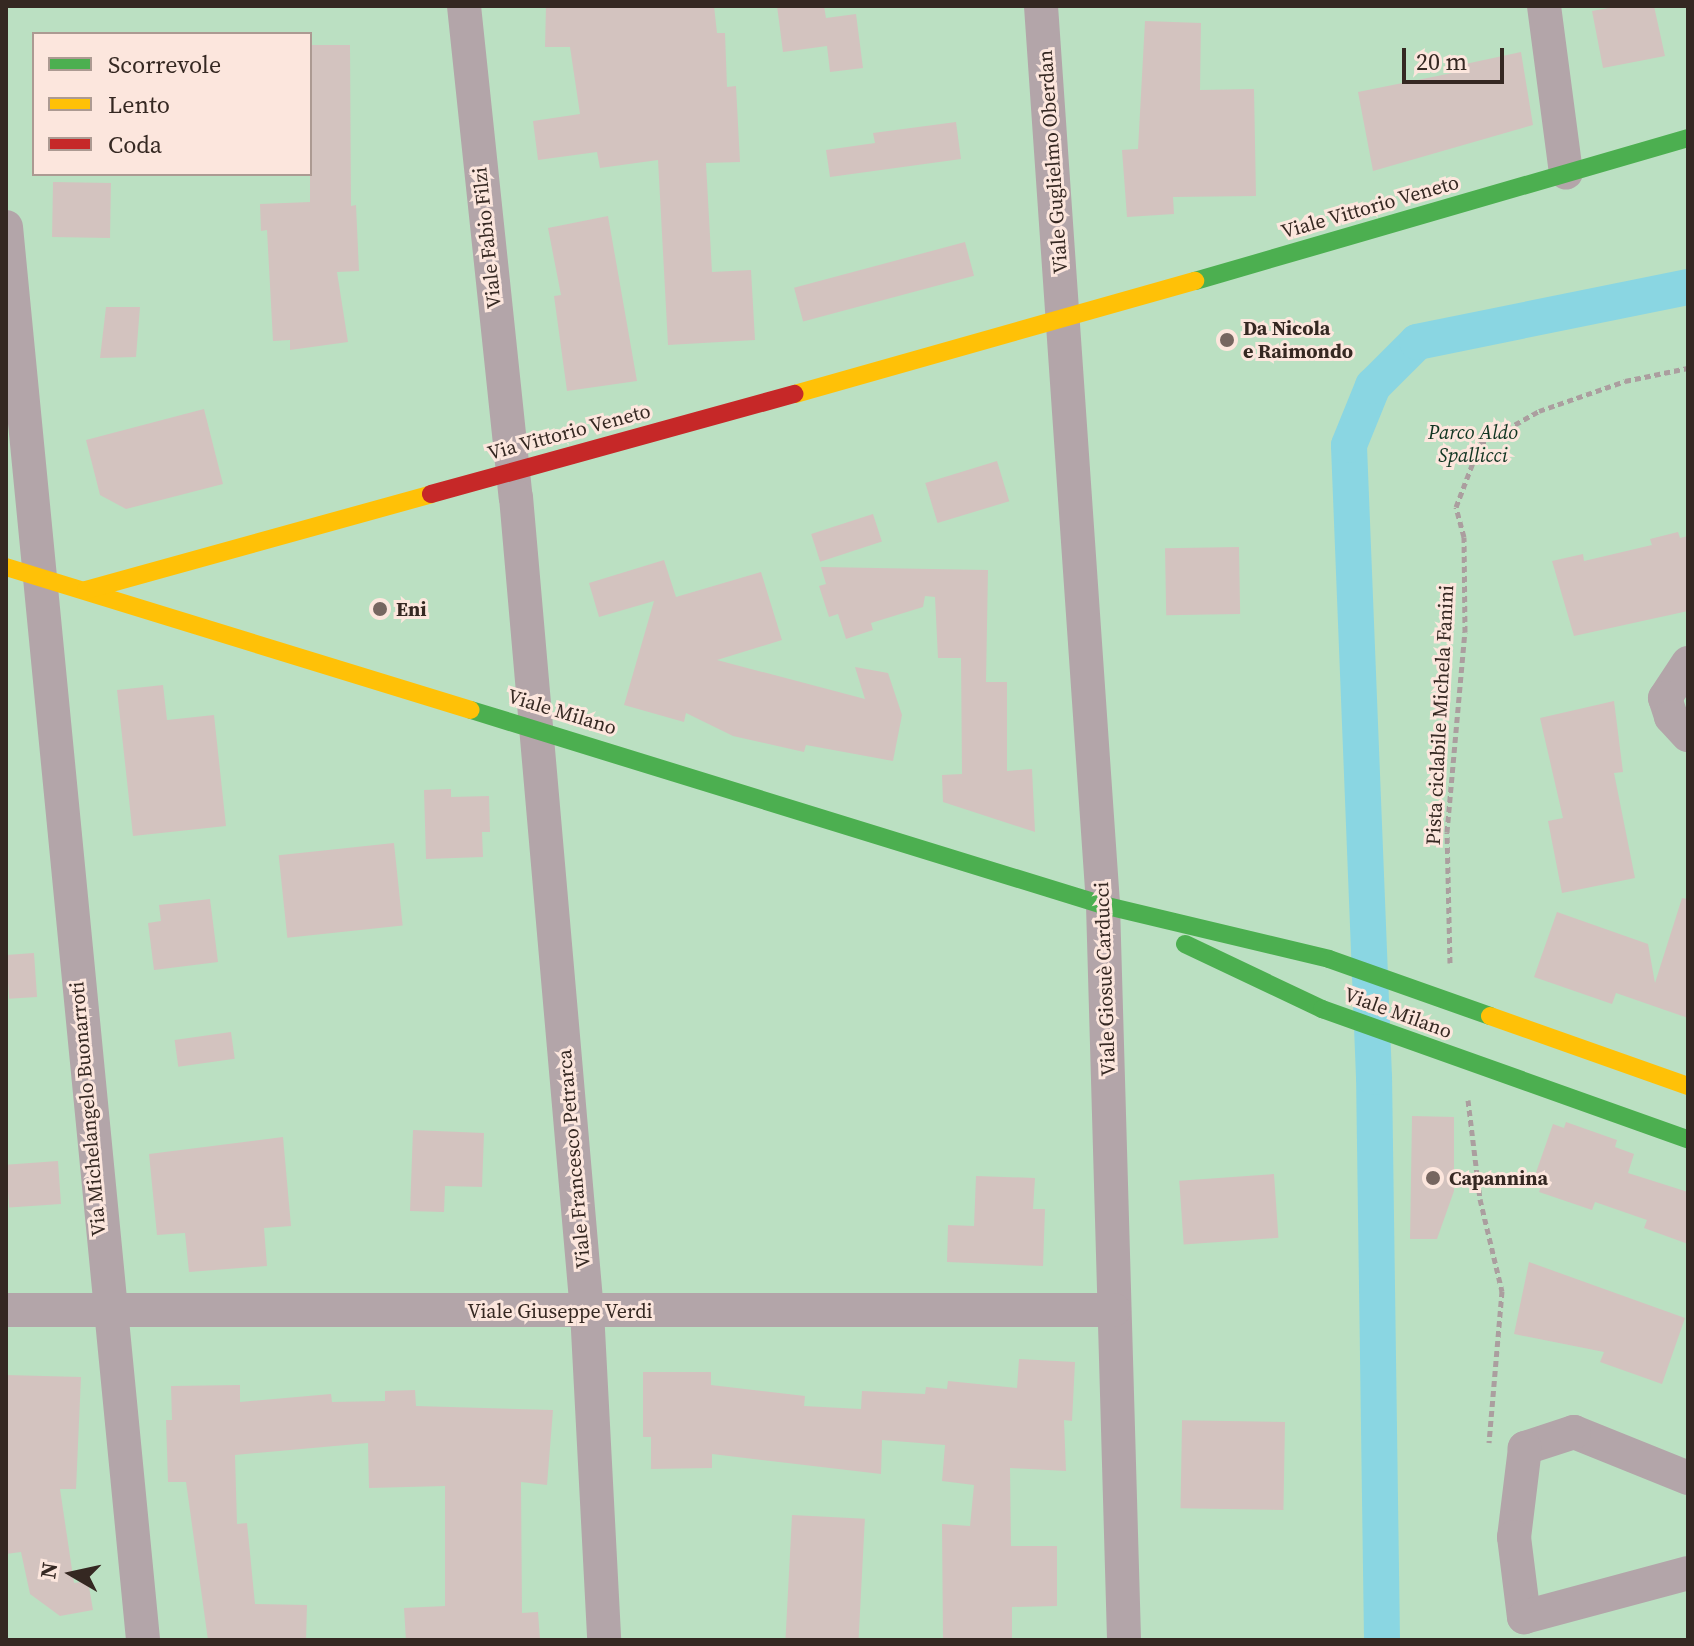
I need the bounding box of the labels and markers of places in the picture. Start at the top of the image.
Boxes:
place label: Da Nicola e Raimondo [1243,316,1353,363]
marker: Da Nicola e Raimondo [1218,331,1236,349]
place label: Eni [396,597,427,621]
marker: Eni [371,600,389,618]
place label: Capannina [1449,1166,1548,1190]
marker: Capannina [1424,1169,1442,1187]

